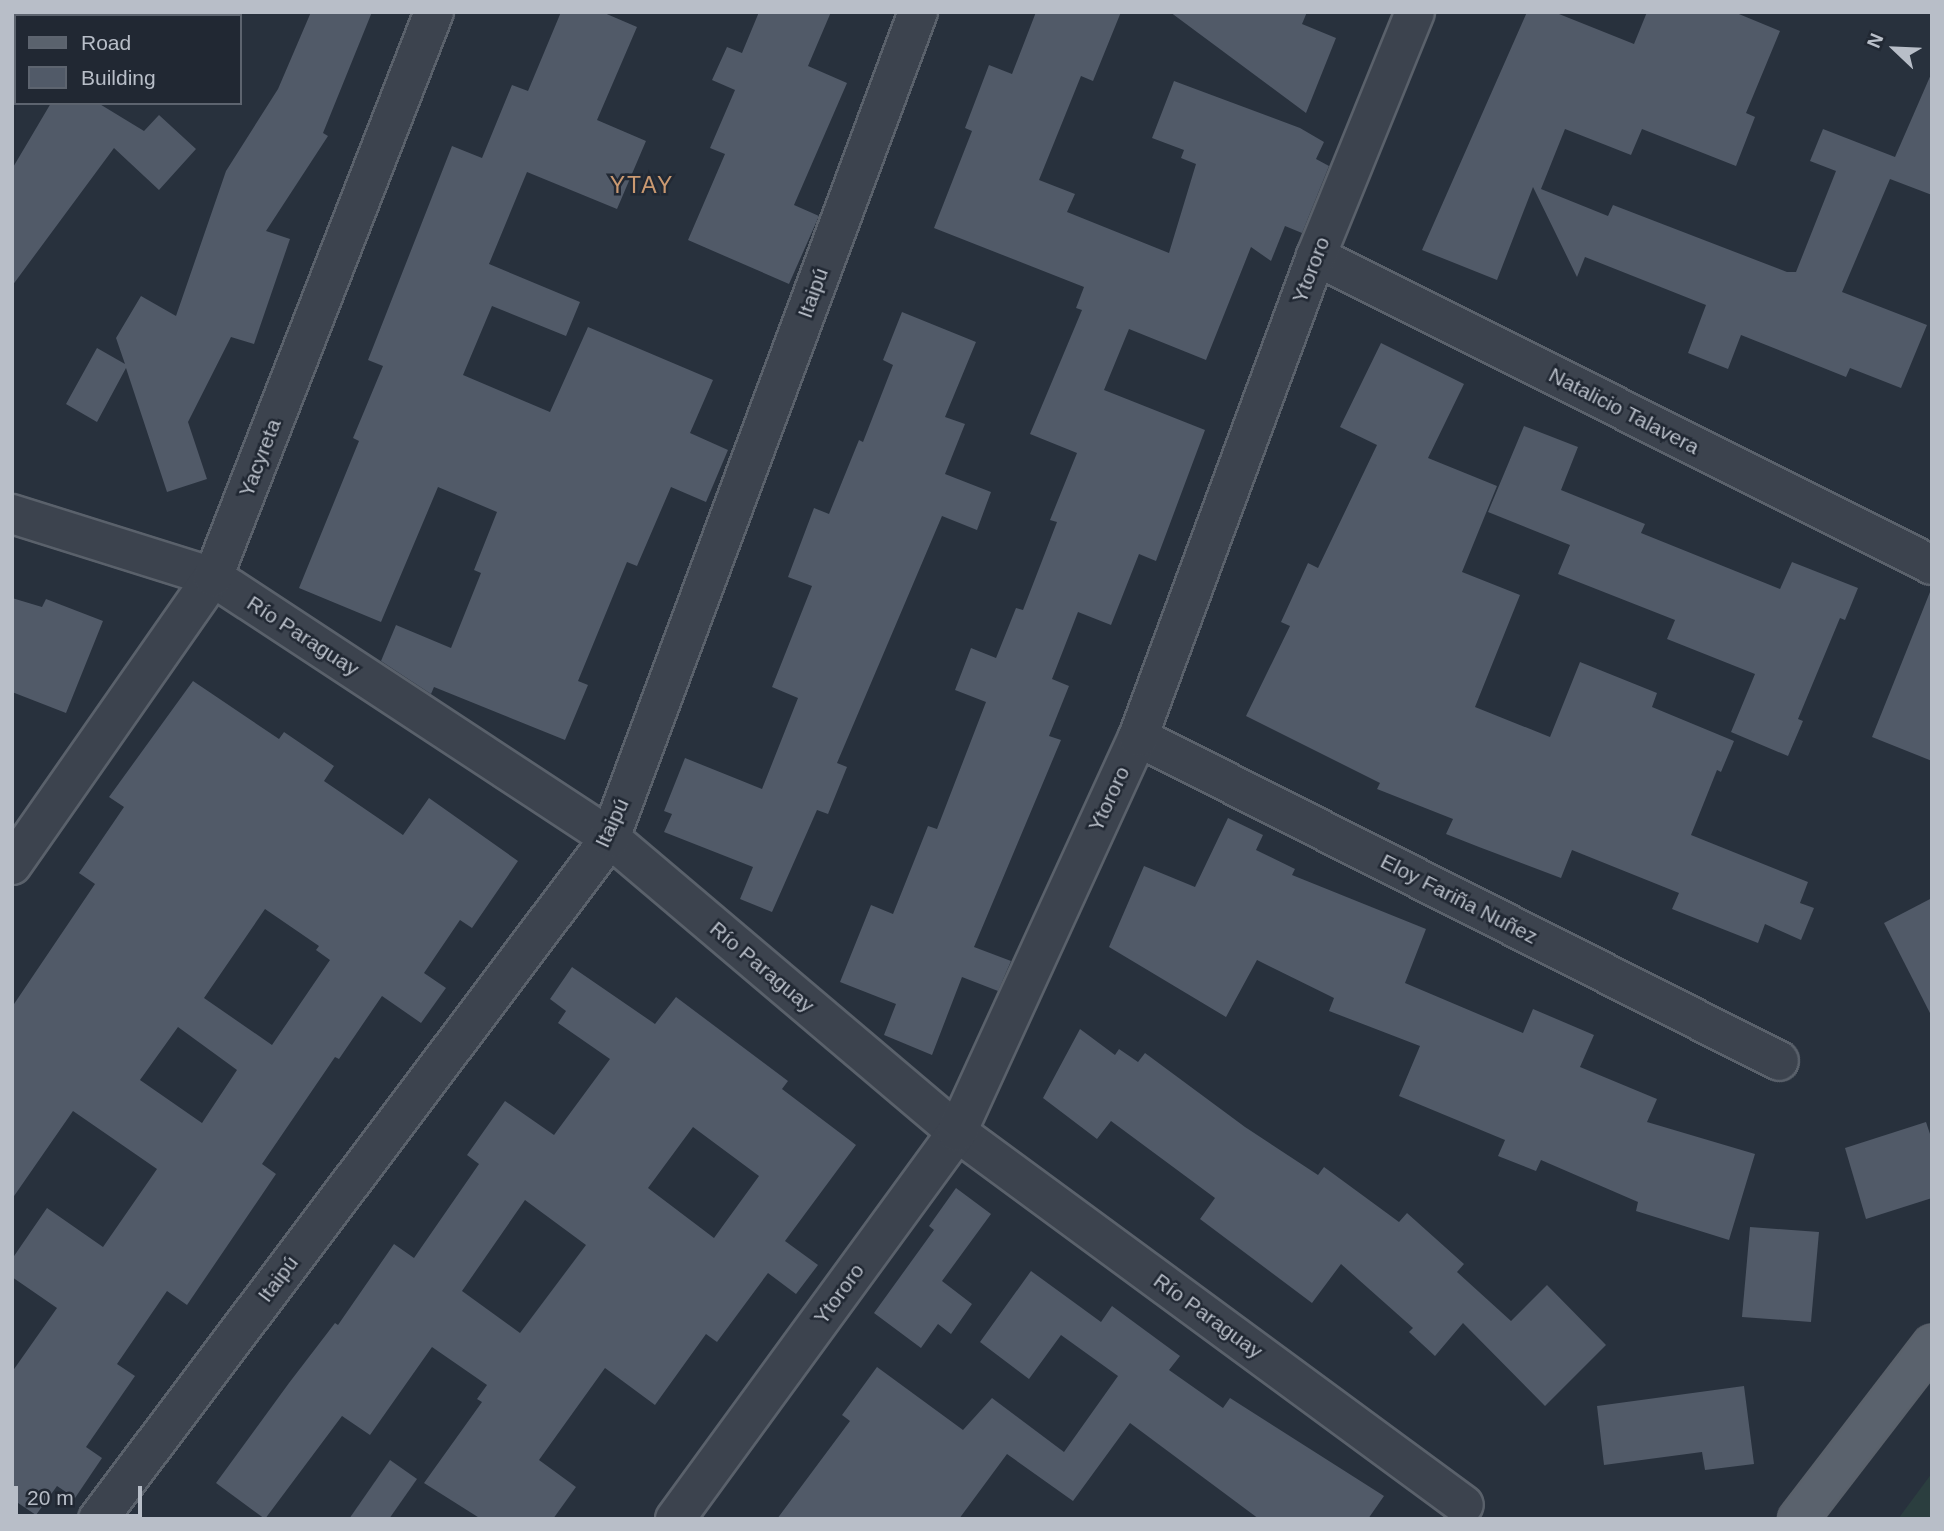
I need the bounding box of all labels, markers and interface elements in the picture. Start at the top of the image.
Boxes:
legend [14,14,242,105]
north arrow [1860,14,1930,84]
text: N [1863,30,1888,51]
text: Road [81,31,131,54]
text: Building [81,66,156,89]
district label: YTAY [610,171,674,199]
street label: Ytororo [1287,233,1335,307]
street label: Itaipú [792,265,834,321]
street label: Natalicio Talavera [1544,362,1704,460]
street label: Yacyreta [234,416,286,500]
street label: Río Paraguay [242,590,364,682]
street label: Ytororo [1083,762,1135,836]
street label: Itaipú [590,794,634,852]
street label: Eloy Fariña Nuñez [1376,849,1542,949]
street label: Río Paraguay [705,916,819,1018]
street label: Itaipú [252,1251,304,1307]
street label: Ytororo [809,1259,869,1329]
street label: Río Paraguay [1149,1268,1267,1364]
scale bar [18,1472,145,1516]
text: 20 m [27,1486,74,1509]

